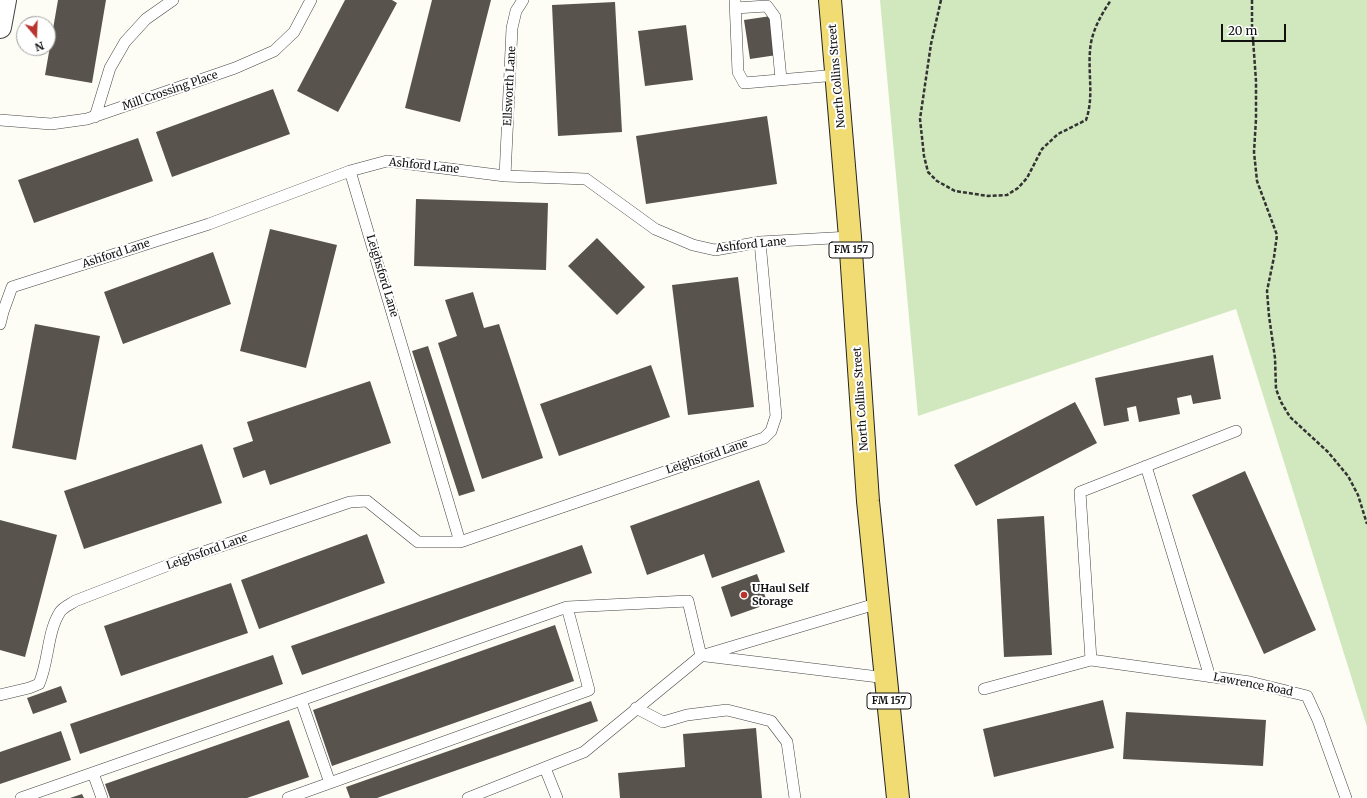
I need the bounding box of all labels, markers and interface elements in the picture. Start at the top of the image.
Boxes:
north arrow [16,16,56,56]
scale bar [1223,16,1288,42]
street label: North Collins Street [826,23,848,129]
text: 20 m [1228,23,1257,38]
text: N [33,38,46,54]
street label: Ellsworth Lane [501,46,519,126]
street label: Mill Crossing Place [121,68,219,114]
street label: Ashford Lane [388,156,460,176]
street label: Leighsford Lane [363,233,401,319]
street label: Ashford Lane [715,235,787,255]
street label: Ashford Lane [80,237,152,271]
road number: FM 157 [829,242,873,258]
street label: North Collins Street [851,346,871,452]
street label: Leighsford Lane [664,437,750,477]
street label: Leighsford Lane [165,531,249,573]
place label: UHaul Self Storage [752,582,809,608]
marker: UHaul Self Storage [739,590,749,600]
street label: Lawrence Road [1212,671,1294,699]
road number: FM 157 [867,693,911,709]

